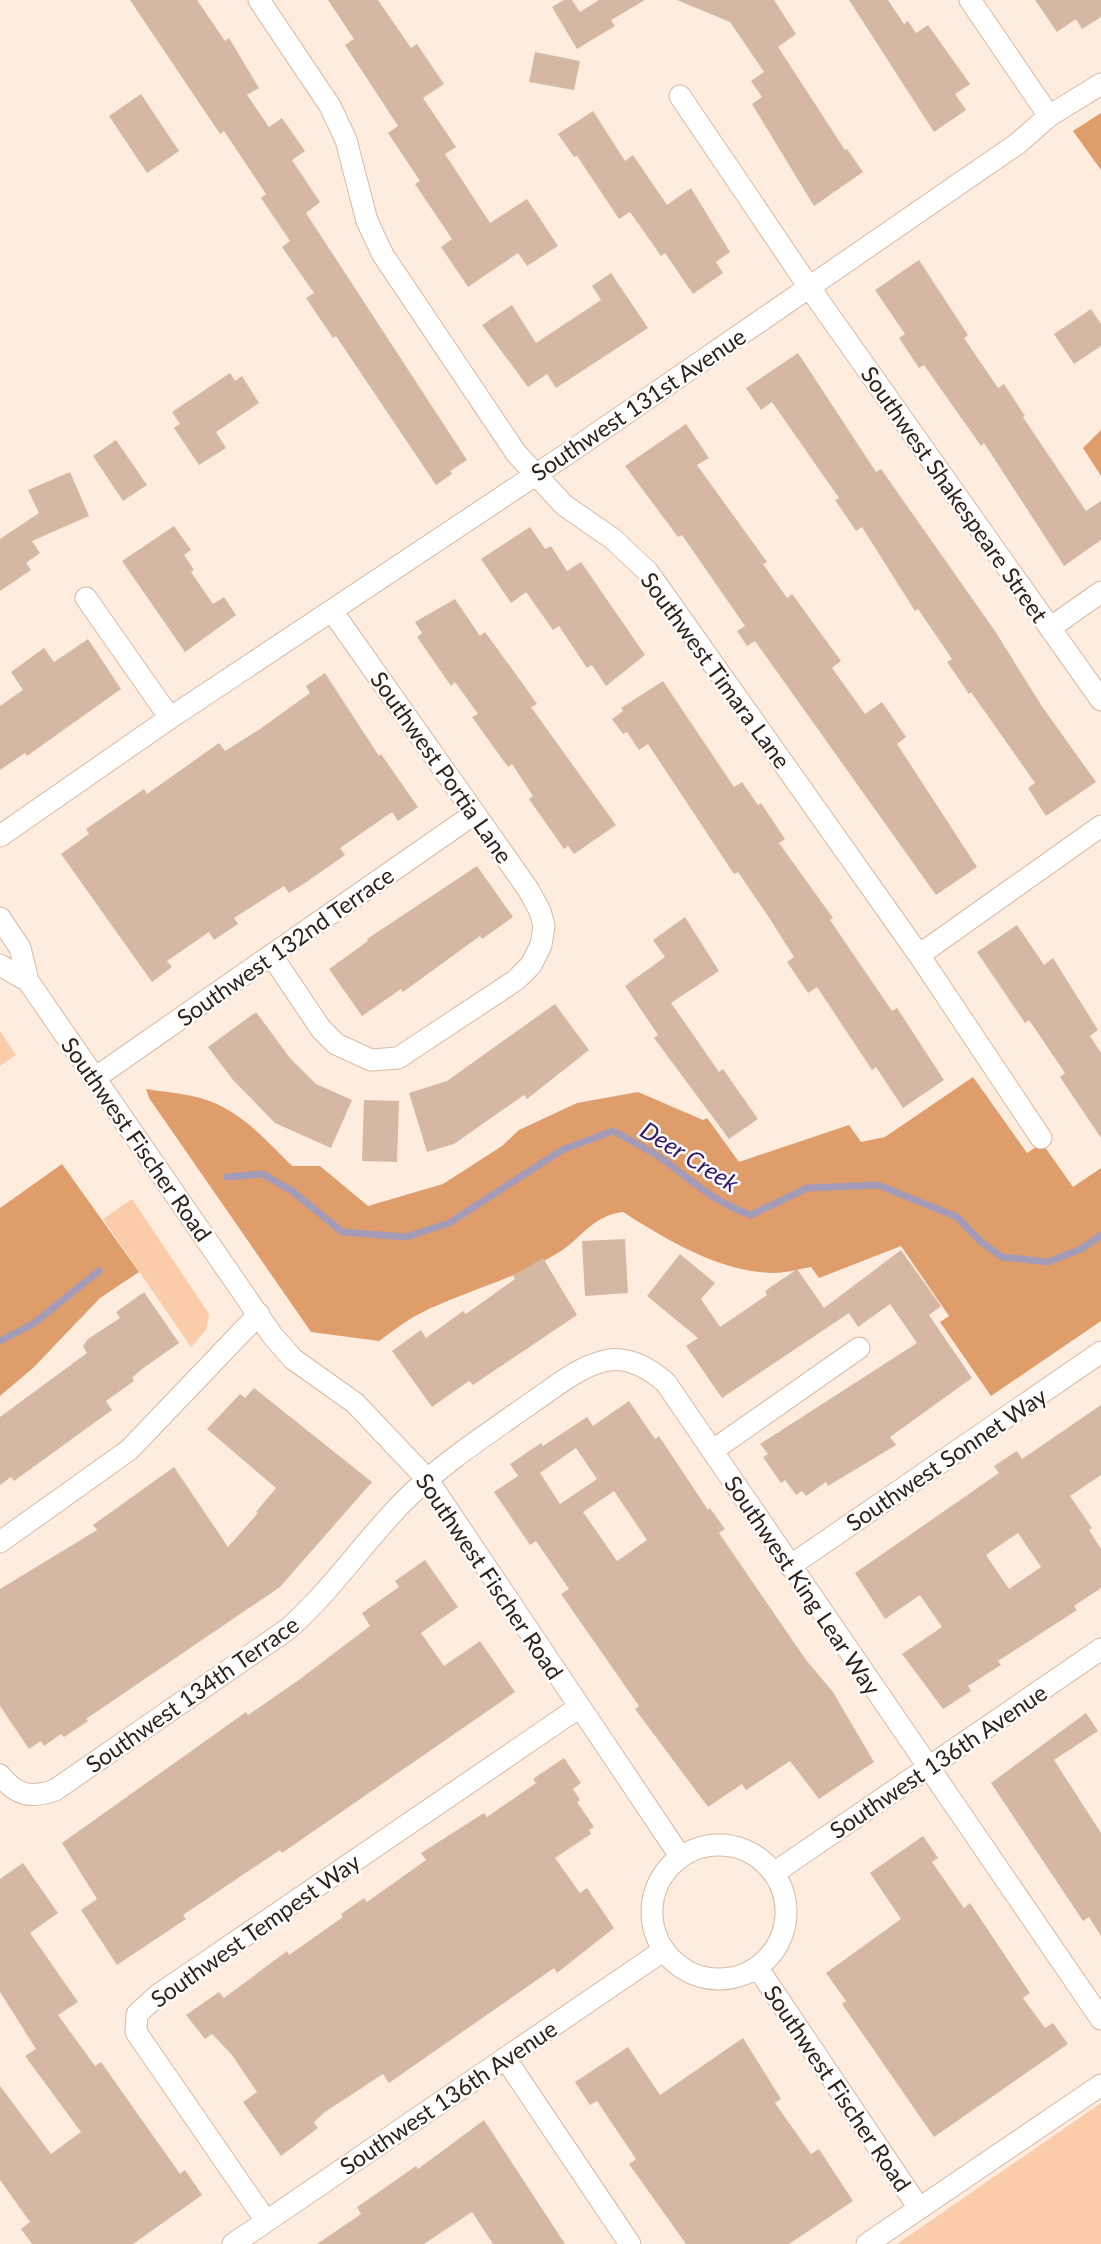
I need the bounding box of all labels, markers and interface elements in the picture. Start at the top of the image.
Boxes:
street label: Southwest 131st Avenue [525,322,751,486]
street label: Southwest Shakespeare Street [856,361,1055,628]
street label: Southwest Timara Lane [635,566,797,774]
street label: Southwest Portia Lane [365,666,519,868]
street label: Southwest 132nd Terrace [171,860,399,1032]
street label: Southwest Fischer Road [56,1032,218,1246]
water label: Deer Creek [636,1115,745,1198]
street label: Southwest Sonnet Way [840,1381,1052,1537]
street label: Southwest Fischer Road [411,1468,569,1684]
street label: Southwest King Lear Way [719,1470,887,1700]
street label: Southwest 134th Terrace [80,1610,304,1778]
street label: Southwest 136th Avenue [824,1678,1052,1844]
street label: Southwest Tempest Way [145,1847,365,2013]
street label: Southwest Fischer Road [759,1980,917,2196]
street label: Southwest 136th Avenue [334,2014,562,2180]

